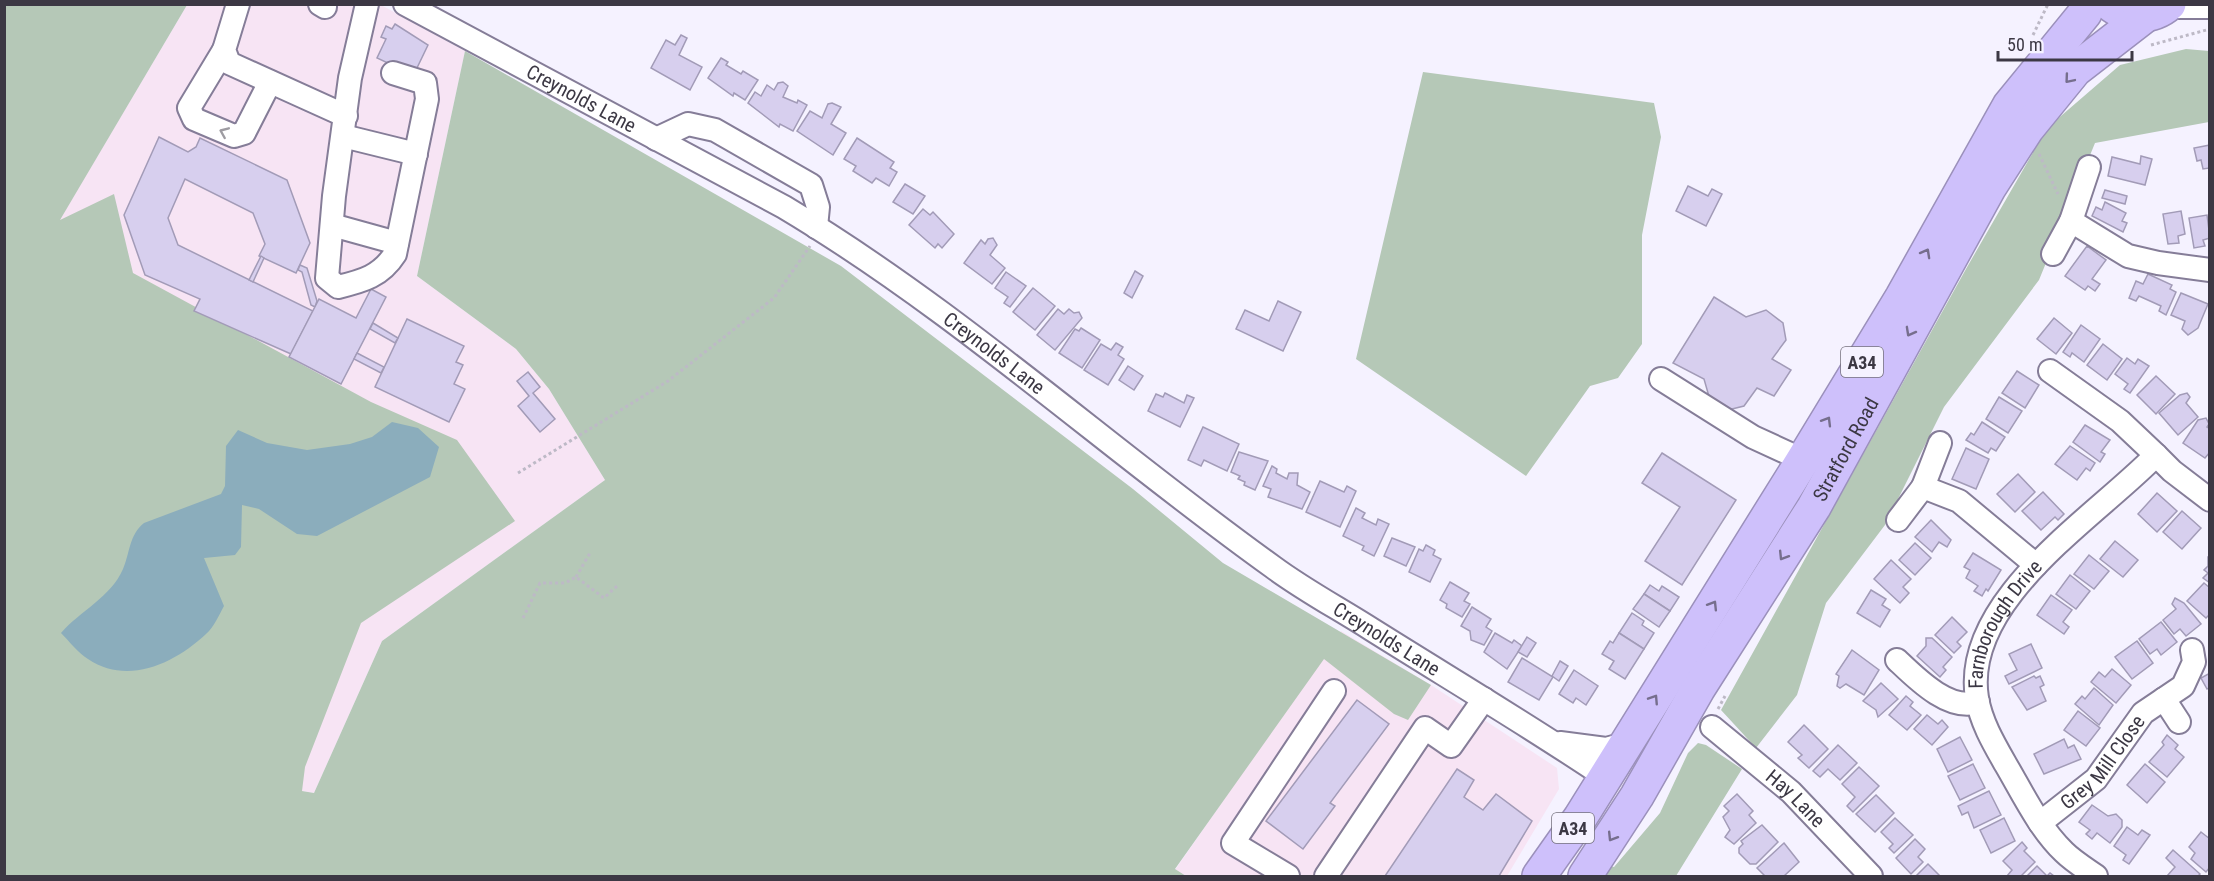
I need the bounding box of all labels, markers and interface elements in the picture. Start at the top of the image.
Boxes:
scale bar [1998,24,2132,62]
text: 50 m [2007,34,2042,55]
street label: Creynolds Lane [522,59,640,138]
one-way arrow [2065,72,2076,83]
one-way arrow [219,127,230,139]
one-way arrow [1919,249,1930,259]
street label: Creynolds Lane [939,307,1050,399]
one-way arrow [1906,326,1917,337]
road number: A34 [1841,347,1883,377]
street label: Stratford Road [1807,394,1884,505]
one-way arrow [1819,417,1831,427]
one-way arrow [1779,550,1790,561]
street label: Farnborough Drive [1964,555,2047,689]
street label: Creynolds Lane [1329,597,1444,681]
one-way arrow [1706,601,1718,611]
one-way arrow [1646,695,1658,705]
street label: Grey Mill Close [2055,710,2150,814]
street label: Hay Lane [1761,764,1830,832]
road number: A34 [1552,813,1594,843]
one-way arrow [1607,831,1619,841]

